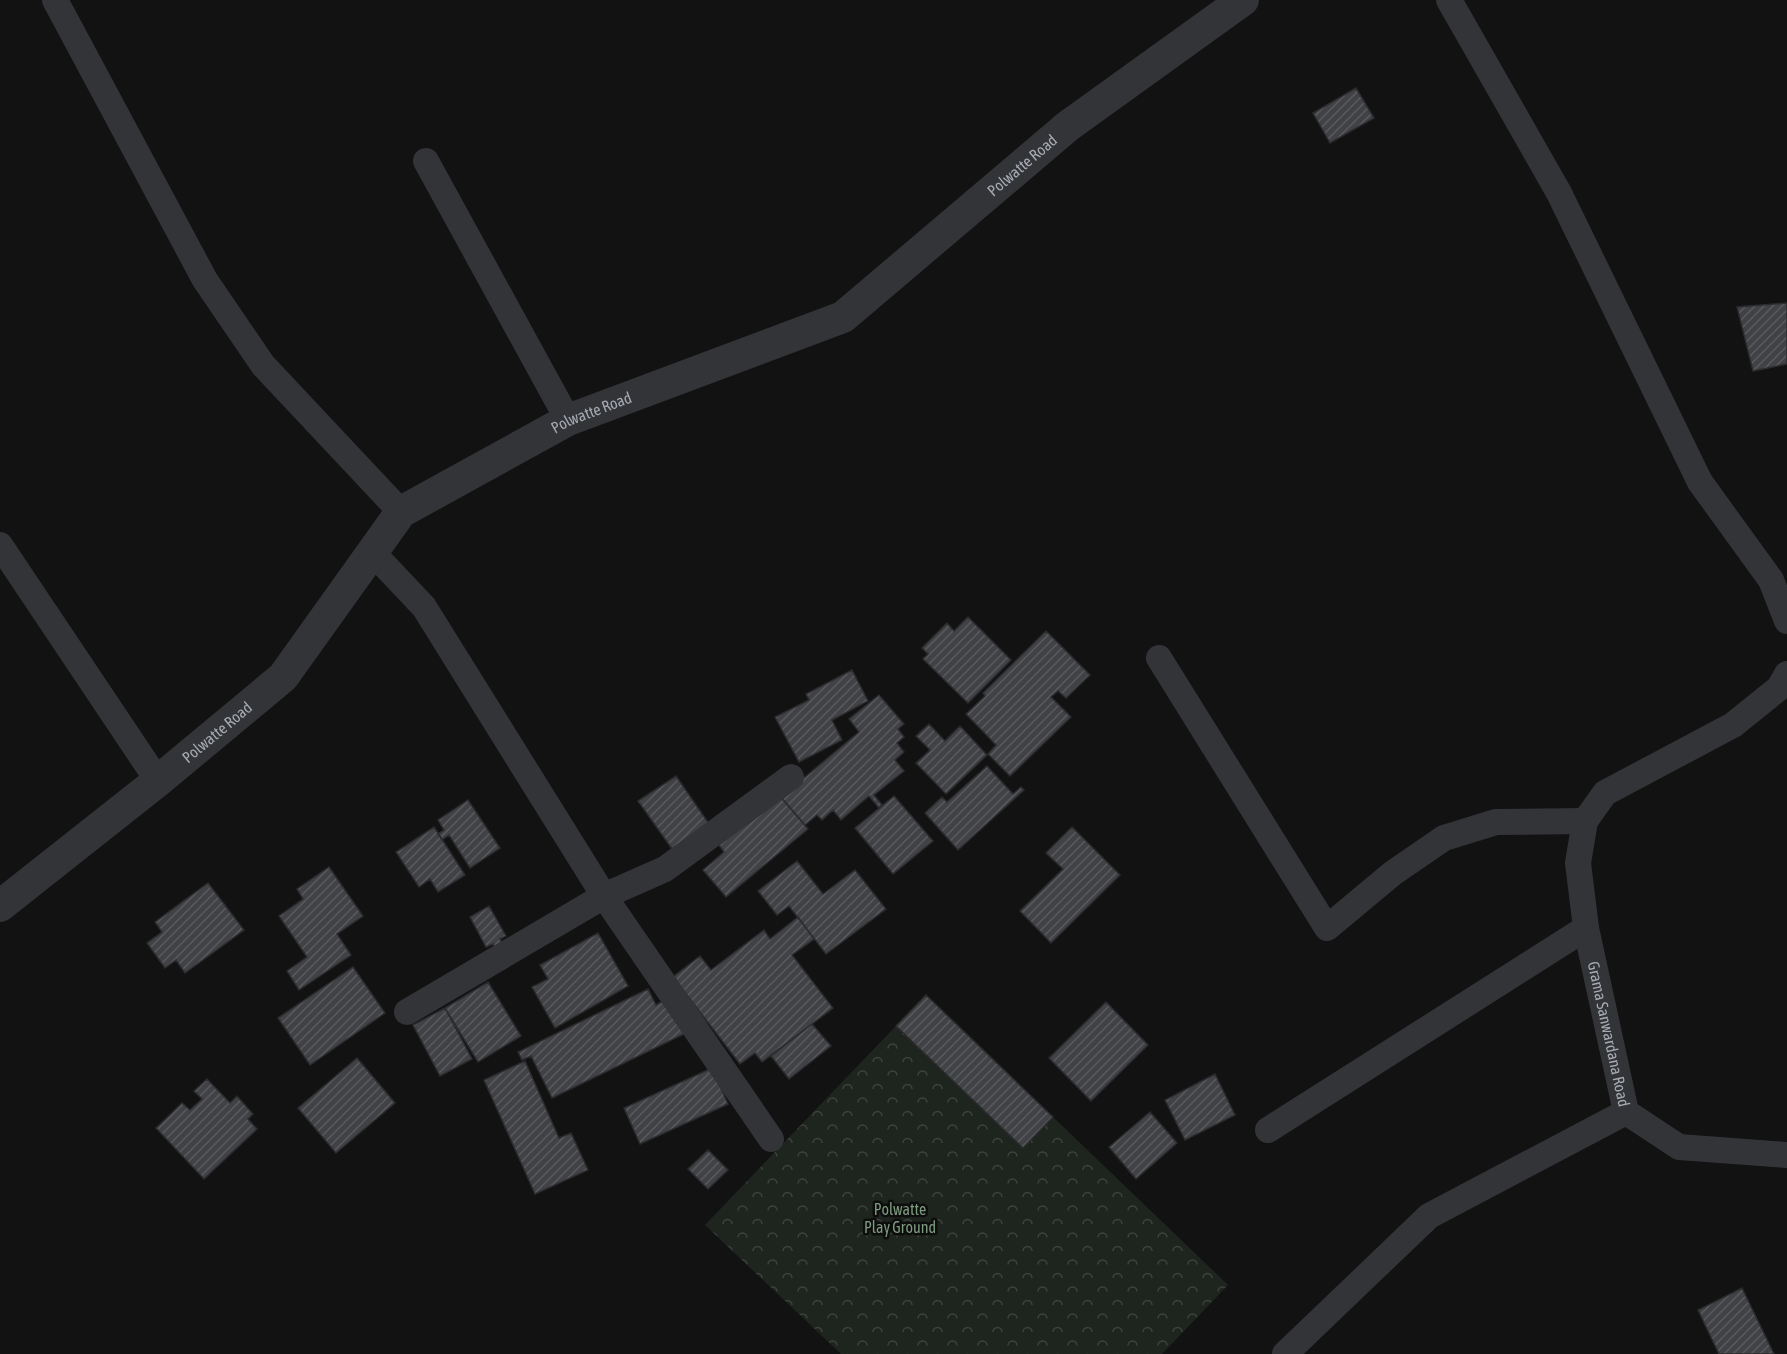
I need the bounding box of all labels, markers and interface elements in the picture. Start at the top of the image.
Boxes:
street label: Polwatte Road [984,131,1060,200]
street label: Polwatte Road [548,388,634,437]
street label: Polwatte Road [178,698,255,766]
street label: Grama Sanwardana Road [1585,960,1634,1108]
park label: Polwatte Play Ground [864,1200,936,1237]

